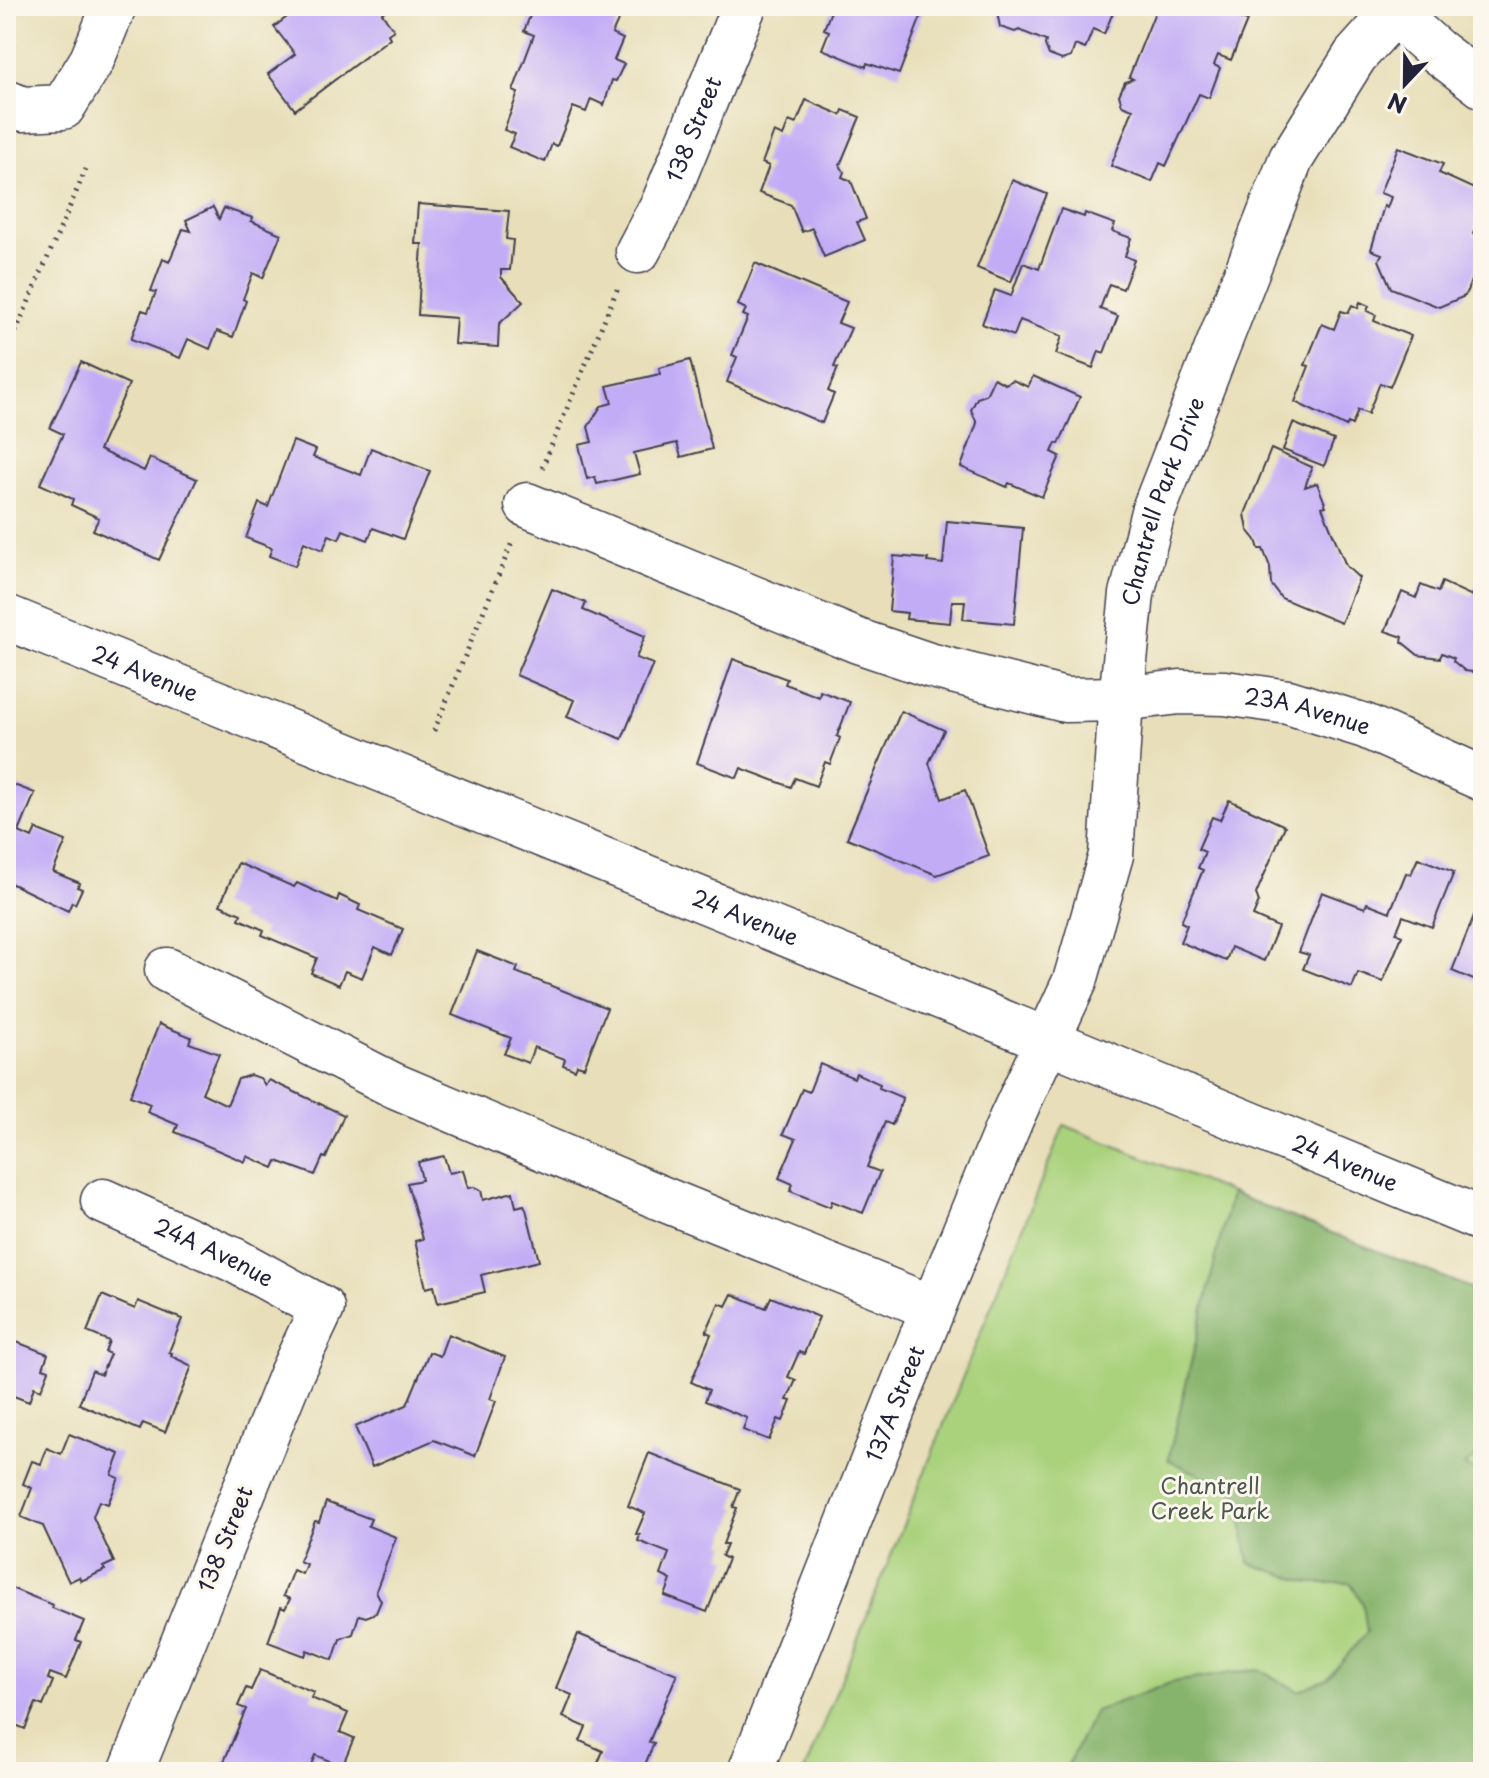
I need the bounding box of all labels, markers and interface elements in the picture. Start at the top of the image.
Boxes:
north arrow [1365,44,1445,124]
street label: 138 Street [656,71,729,187]
text: N [1383,85,1411,122]
street label: Chantrell Park Drive [1113,392,1211,607]
street label: 24 Avenue [87,636,204,708]
street label: 23A Avenue [1242,678,1375,742]
street label: 24 Avenue [688,880,804,952]
street label: 24 Avenue [1287,1125,1404,1198]
street label: 24A Avenue [149,1208,280,1294]
street label: 137A Street [856,1340,932,1466]
park label: Chantrell Creek Park [1151,1468,1269,1526]
street label: 138 Street [187,1480,260,1596]

